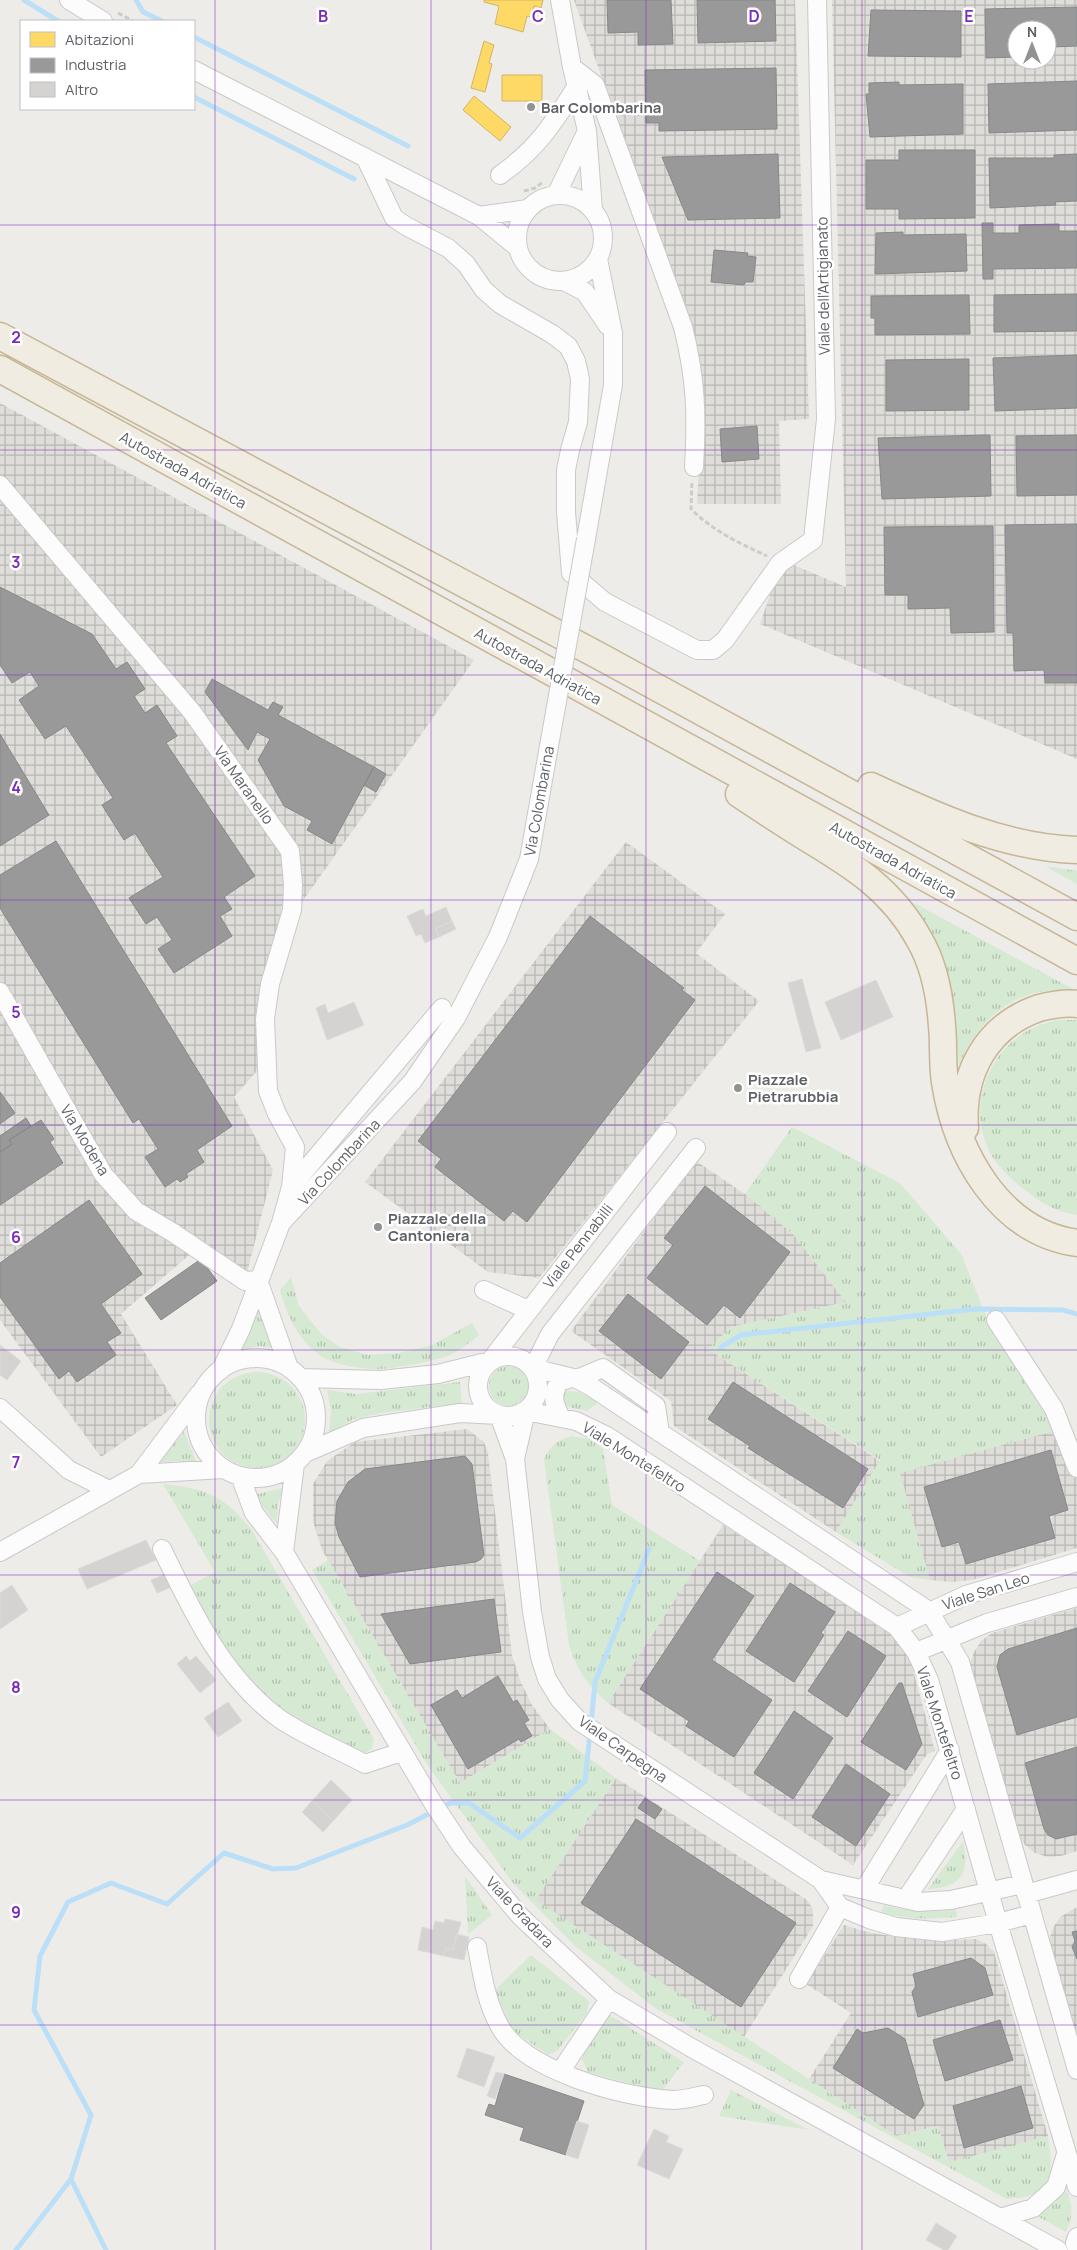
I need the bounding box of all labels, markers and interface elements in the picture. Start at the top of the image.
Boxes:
text: B [318,5,328,27]
text: C [532,5,544,27]
text: D [748,5,760,27]
text: E [964,5,974,27]
legend [20,20,195,110]
north arrow [1007,20,1057,70]
text: N [1027,22,1037,41]
text: Abitazioni [65,29,134,50]
text: Industria [65,54,126,75]
text: Altro [65,79,98,100]
place label: Bar Colombarina [541,97,662,118]
marker: Bar Colombarina [525,101,537,113]
street label: Viale dell'Artigianato [811,216,835,355]
text: 2 [11,326,21,348]
street label: Autostrada Adriatica [116,426,250,514]
text: 3 [11,551,21,573]
street label: Autostrada Adriatica [471,622,605,710]
street label: Via Maranello [209,742,279,829]
street label: Via Colombarina [519,744,559,858]
text: 4 [11,776,21,798]
street label: Autostrada Adriatica [826,816,960,904]
text: 5 [11,1001,21,1023]
place label: Piazzale Pietrarubbia [748,1069,838,1107]
marker: Piazzale Pietrarubbia [732,1082,744,1094]
street label: Via Modena [55,1100,115,1180]
street label: Via Colombarina [293,1114,385,1210]
street label: Viale Pennabilli [538,1199,618,1293]
place label: Piazzale della Cantoniera [388,1208,486,1246]
marker: Piazzale della Cantoniera [372,1221,384,1233]
text: 6 [11,1226,21,1248]
street label: Viale Montefeltro [578,1417,690,1497]
text: 7 [12,1451,20,1473]
street label: Viale San Leo [940,1567,1032,1615]
street label: Viale Montefeltro [912,1664,968,1783]
text: 8 [11,1676,21,1698]
street label: Viale Carpegna [574,1711,672,1787]
street label: Viale Gradara [481,1872,559,1952]
text: 9 [11,1901,21,1923]

